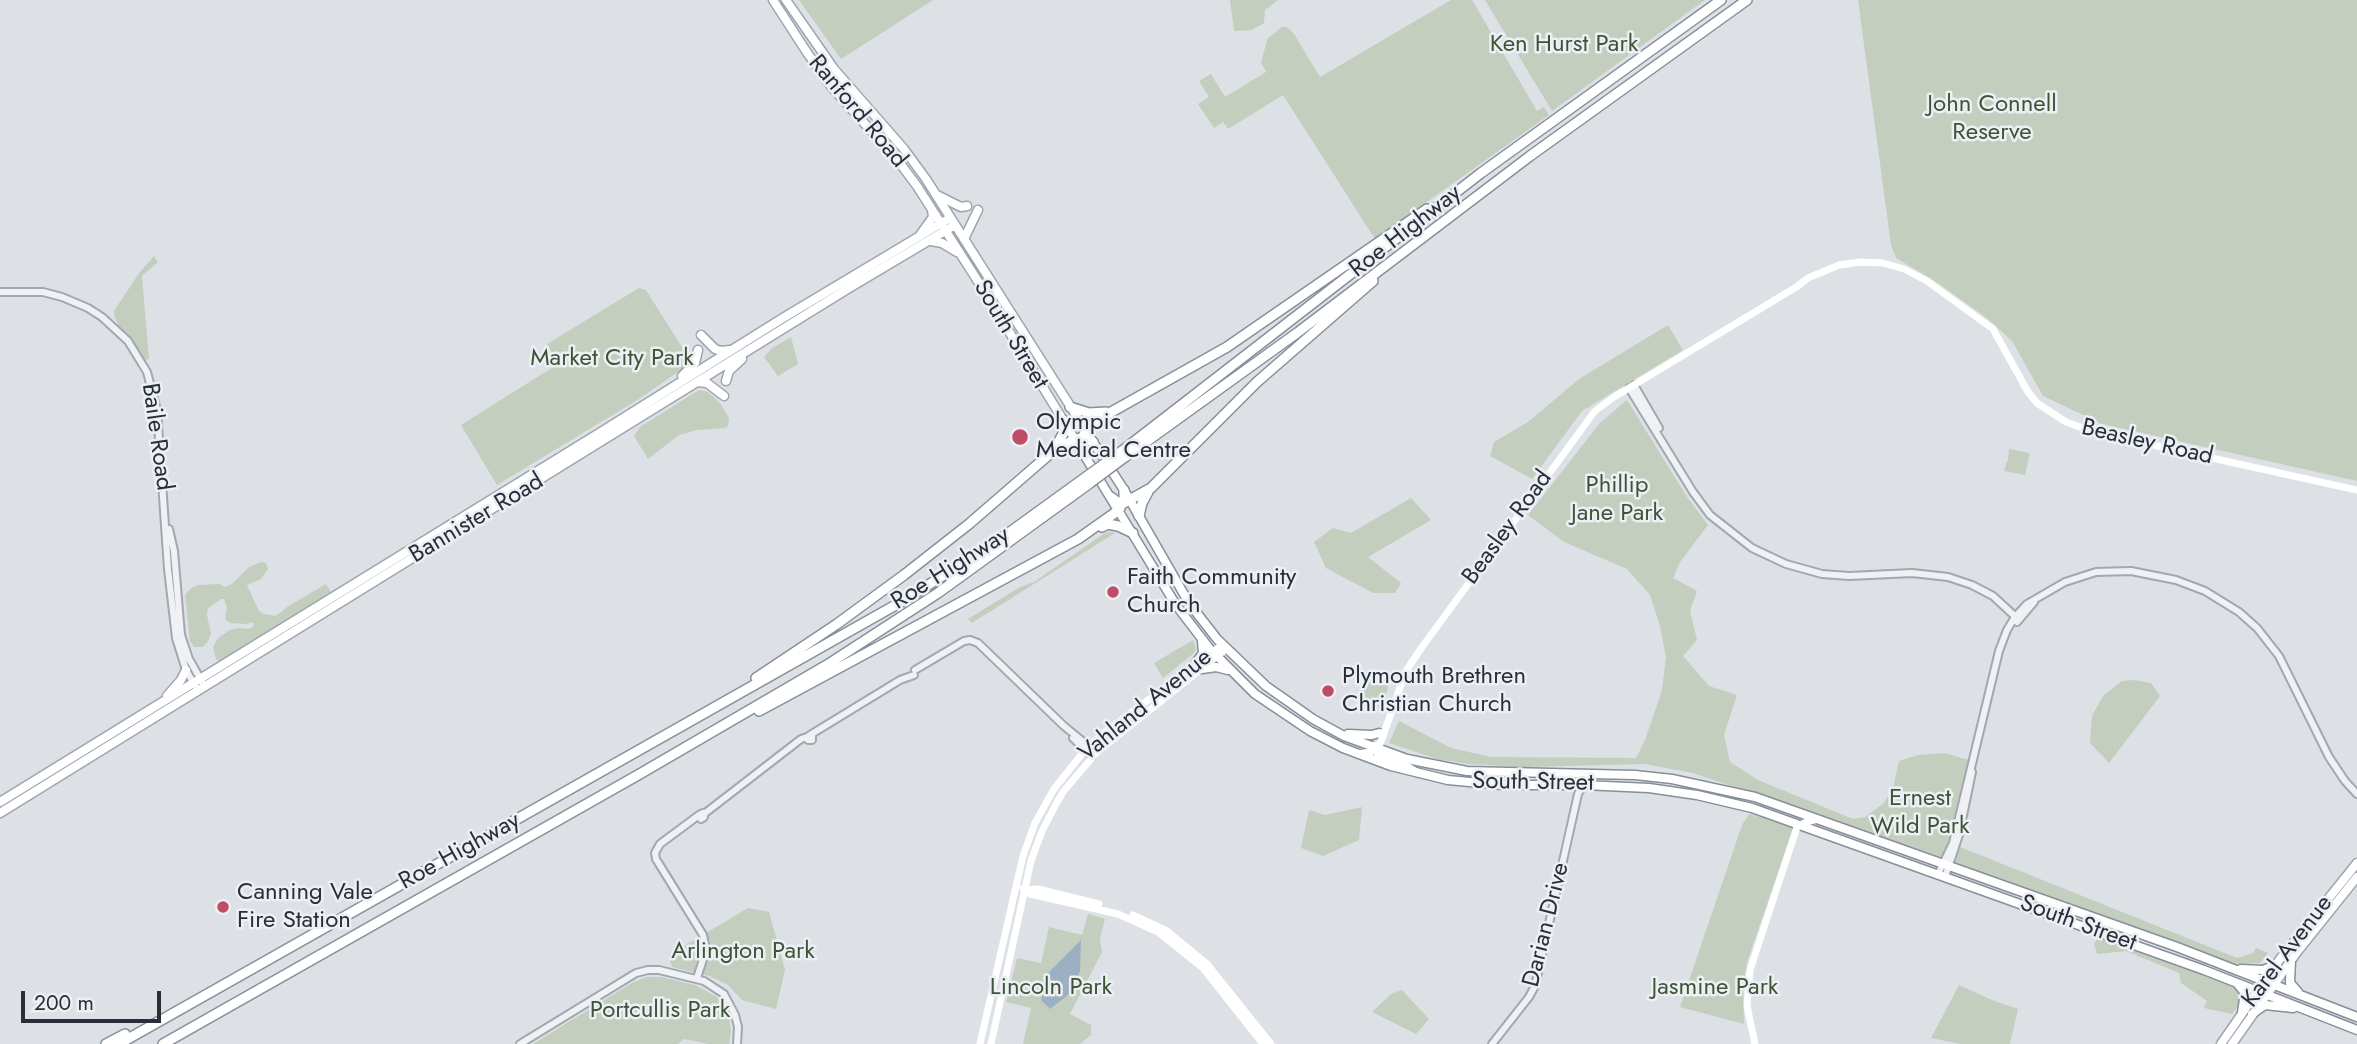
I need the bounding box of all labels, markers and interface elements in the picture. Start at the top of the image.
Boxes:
park label: Ken Hurst Park [1490,31,1638,59]
street label: Ranford Road [801,50,913,174]
park label: John Connell Reserve [1927,91,2057,147]
street label: Roe Highway [1344,179,1468,285]
street label: South Street [966,275,1054,395]
park label: Market City Park [530,345,694,373]
street label: Baile Road [134,382,178,492]
place label: Olympic Medical Centre [1036,409,1191,465]
street label: Beasley Road [2078,414,2216,472]
marker: Olympic Medical Centre [1010,427,1030,447]
street label: Beasley Road [1457,465,1559,591]
street label: Bannister Road [405,468,549,570]
park label: Phillip Jane Park [1571,472,1663,528]
street label: Roe Highway [887,521,1015,617]
place label: Faith Community Church [1127,564,1296,620]
marker: Faith Community Church [1105,584,1121,600]
street label: Vahland Avenue [1074,644,1218,768]
place label: Plymouth Brethren Christian Church [1342,663,1526,719]
marker: Plymouth Brethren Christian Church [1320,683,1336,699]
street label: South Street [1472,768,1594,798]
park label: Ernest Wild Park [1870,785,1970,841]
street label: Roe Highway [394,807,526,897]
street label: Darian Drive [1518,860,1576,990]
place label: Canning Vale Fire Station [237,879,373,935]
street label: South Street [2016,890,2140,958]
street label: Karel Avenue [2237,890,2339,1014]
marker: Canning Vale Fire Station [215,899,231,915]
park label: Arlington Park [671,938,815,966]
park label: Lincoln Park [990,974,1112,1002]
park label: Jasmine Park [1652,974,1778,1002]
scale bar [24,978,164,1022]
text: 200 m [34,988,94,1018]
park label: Portcullis Park [590,997,730,1025]

